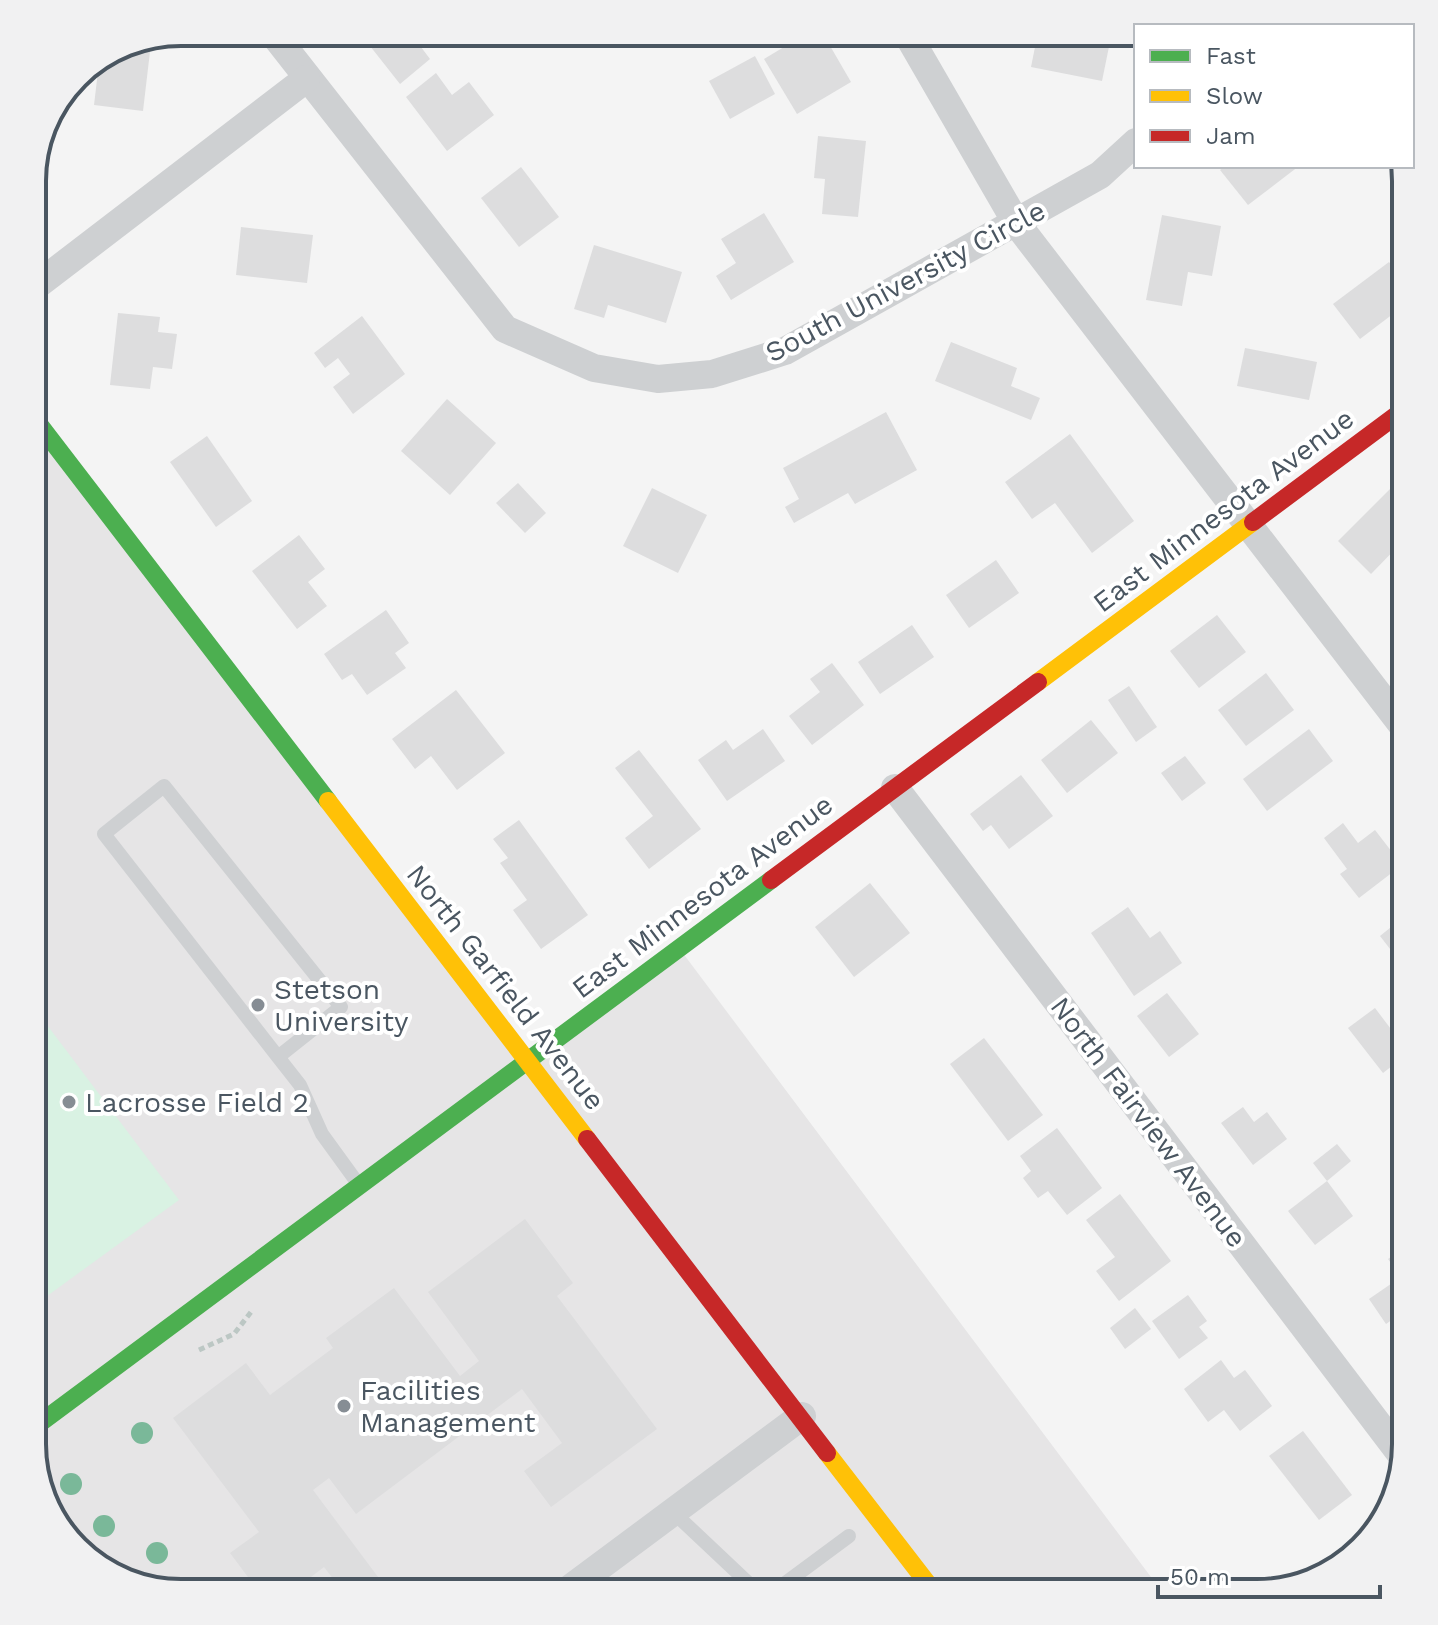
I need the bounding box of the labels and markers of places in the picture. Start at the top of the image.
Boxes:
place label: Stetson University [274,973,409,1038]
marker: Stetson University [249,996,267,1014]
place label: Lacrosse Field 2 [85,1086,309,1119]
marker: Lacrosse Field 2 [60,1093,78,1111]
place label: Facilities Management [360,1374,536,1439]
marker: Facilities Management [335,1397,353,1415]

